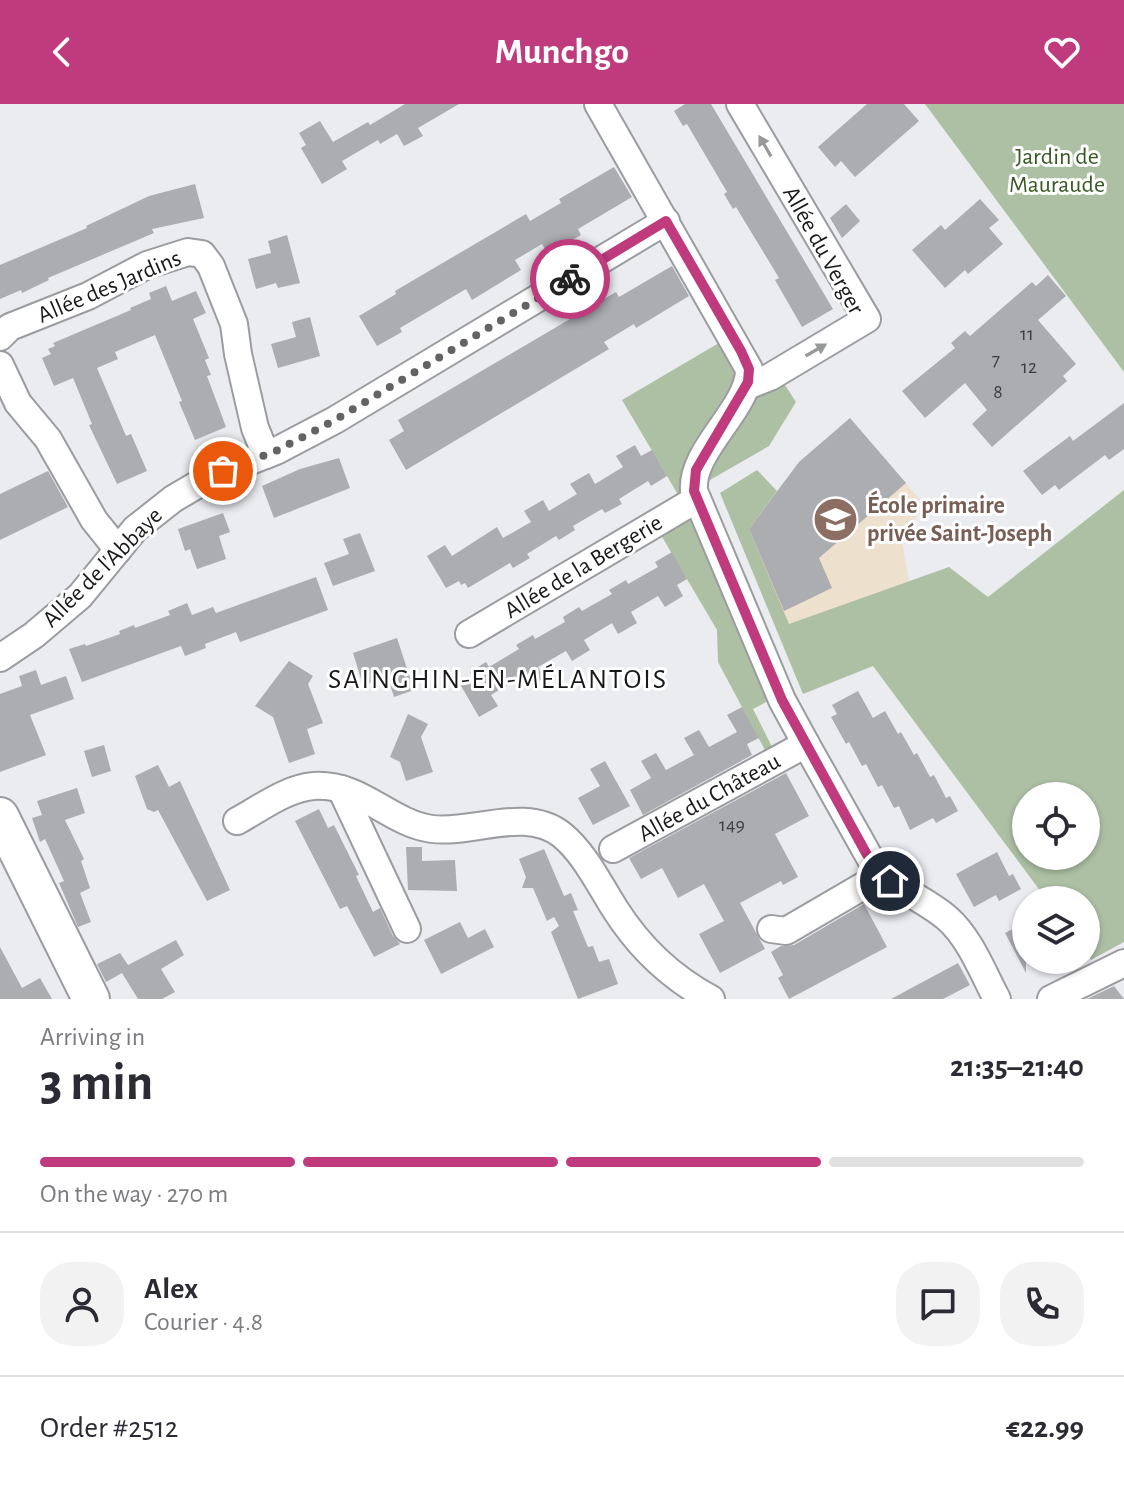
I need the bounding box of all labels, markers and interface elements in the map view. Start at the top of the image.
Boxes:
icon: back [40,30,84,74]
icon: heart [1040,30,1084,74]
text: Munchgo [495,34,629,70]
one-way arrow [759,135,773,157]
park label: Jardin de Mauraude [1009,145,1105,197]
street label: Allée du Verger [778,182,868,319]
courier [530,239,610,319]
street label: Allée des Jardins [34,246,185,328]
icon: bike [548,257,592,301]
house number: 11 [1020,324,1034,344]
one-way arrow [805,343,827,357]
house number: 7 [992,350,1000,370]
house number: 12 [1021,357,1037,377]
house number: 8 [993,382,1003,402]
pin [189,437,257,505]
icon: bag [201,449,245,493]
place label: École primaire privée Saint-Joseph [867,490,1052,546]
school or university icon: École primaire privée Saint-Joseph [812,495,860,543]
street label: Allée de l'Abbaye [38,503,167,632]
street label: Allée de la Bergerie [501,510,666,623]
district label: SAINGHIN-EN-MÉLANTOIS [328,663,668,694]
street label: Allée du Château [634,749,784,847]
map controls [1012,782,1100,974]
button: locate [1012,782,1100,870]
house number: 149 [719,815,745,835]
pin [856,847,924,915]
icon: home [868,859,912,903]
button: layers [1012,886,1100,974]
text: Arriving in [40,1024,145,1050]
text: 21:35–21:40 [950,1052,1084,1082]
text: 3 min [40,1057,153,1109]
text: On the way · 270 m [40,1181,228,1207]
button: person [40,1262,124,1346]
button: chat [896,1262,980,1346]
button: phone [1000,1262,1084,1346]
text: Alex [144,1274,198,1304]
text: Courier · 4.8 [144,1309,263,1335]
text: Order #2512 [40,1413,178,1443]
text: €22.99 [1006,1413,1084,1443]

